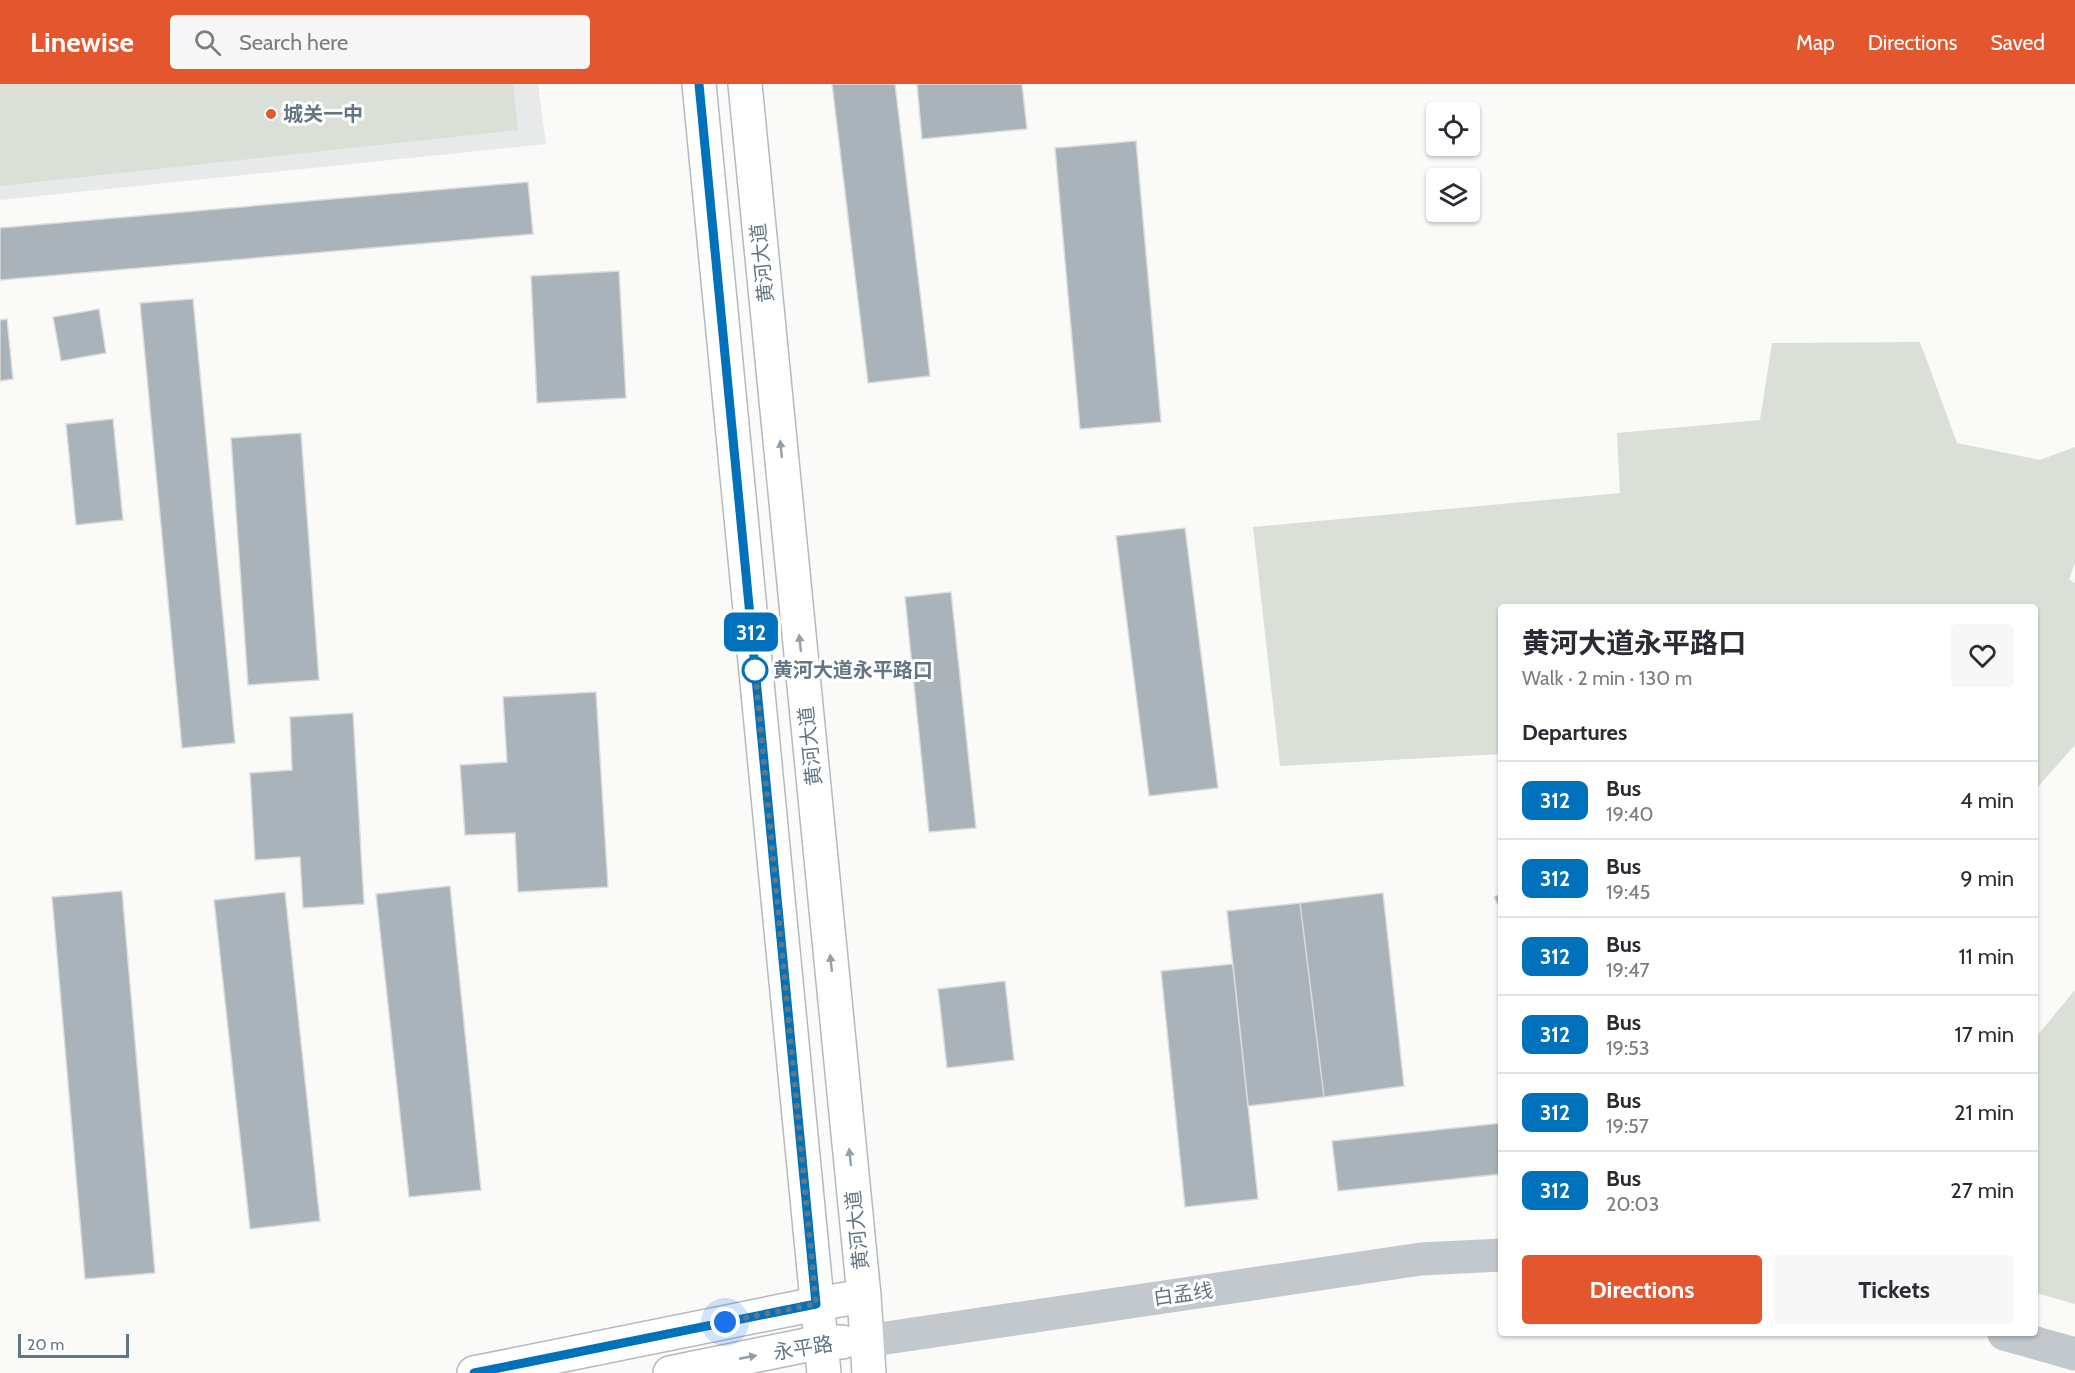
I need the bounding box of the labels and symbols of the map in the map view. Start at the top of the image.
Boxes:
place label: 城关一中 [283,102,363,126]
marker: 城关一中 [264,107,278,121]
street label: 黄河大道 [746,222,778,304]
one-way arrow [776,440,786,459]
line badge: 312 [716,612,786,652]
one-way arrow [795,634,805,653]
marker: 黄河大道永平路口 [742,657,768,683]
place label: 黄河大道永平路口 [773,658,933,682]
street label: 黄河大道 [794,705,826,787]
one-way arrow [826,953,836,972]
one-way arrow [845,1147,855,1166]
street label: 黄河大道 [841,1189,873,1271]
street label: 白孟线 [1152,1278,1214,1310]
your location [710,1307,740,1337]
scale bar [18,1331,129,1358]
street label: 永平路 [771,1331,835,1365]
one-way arrow [738,1352,757,1361]

